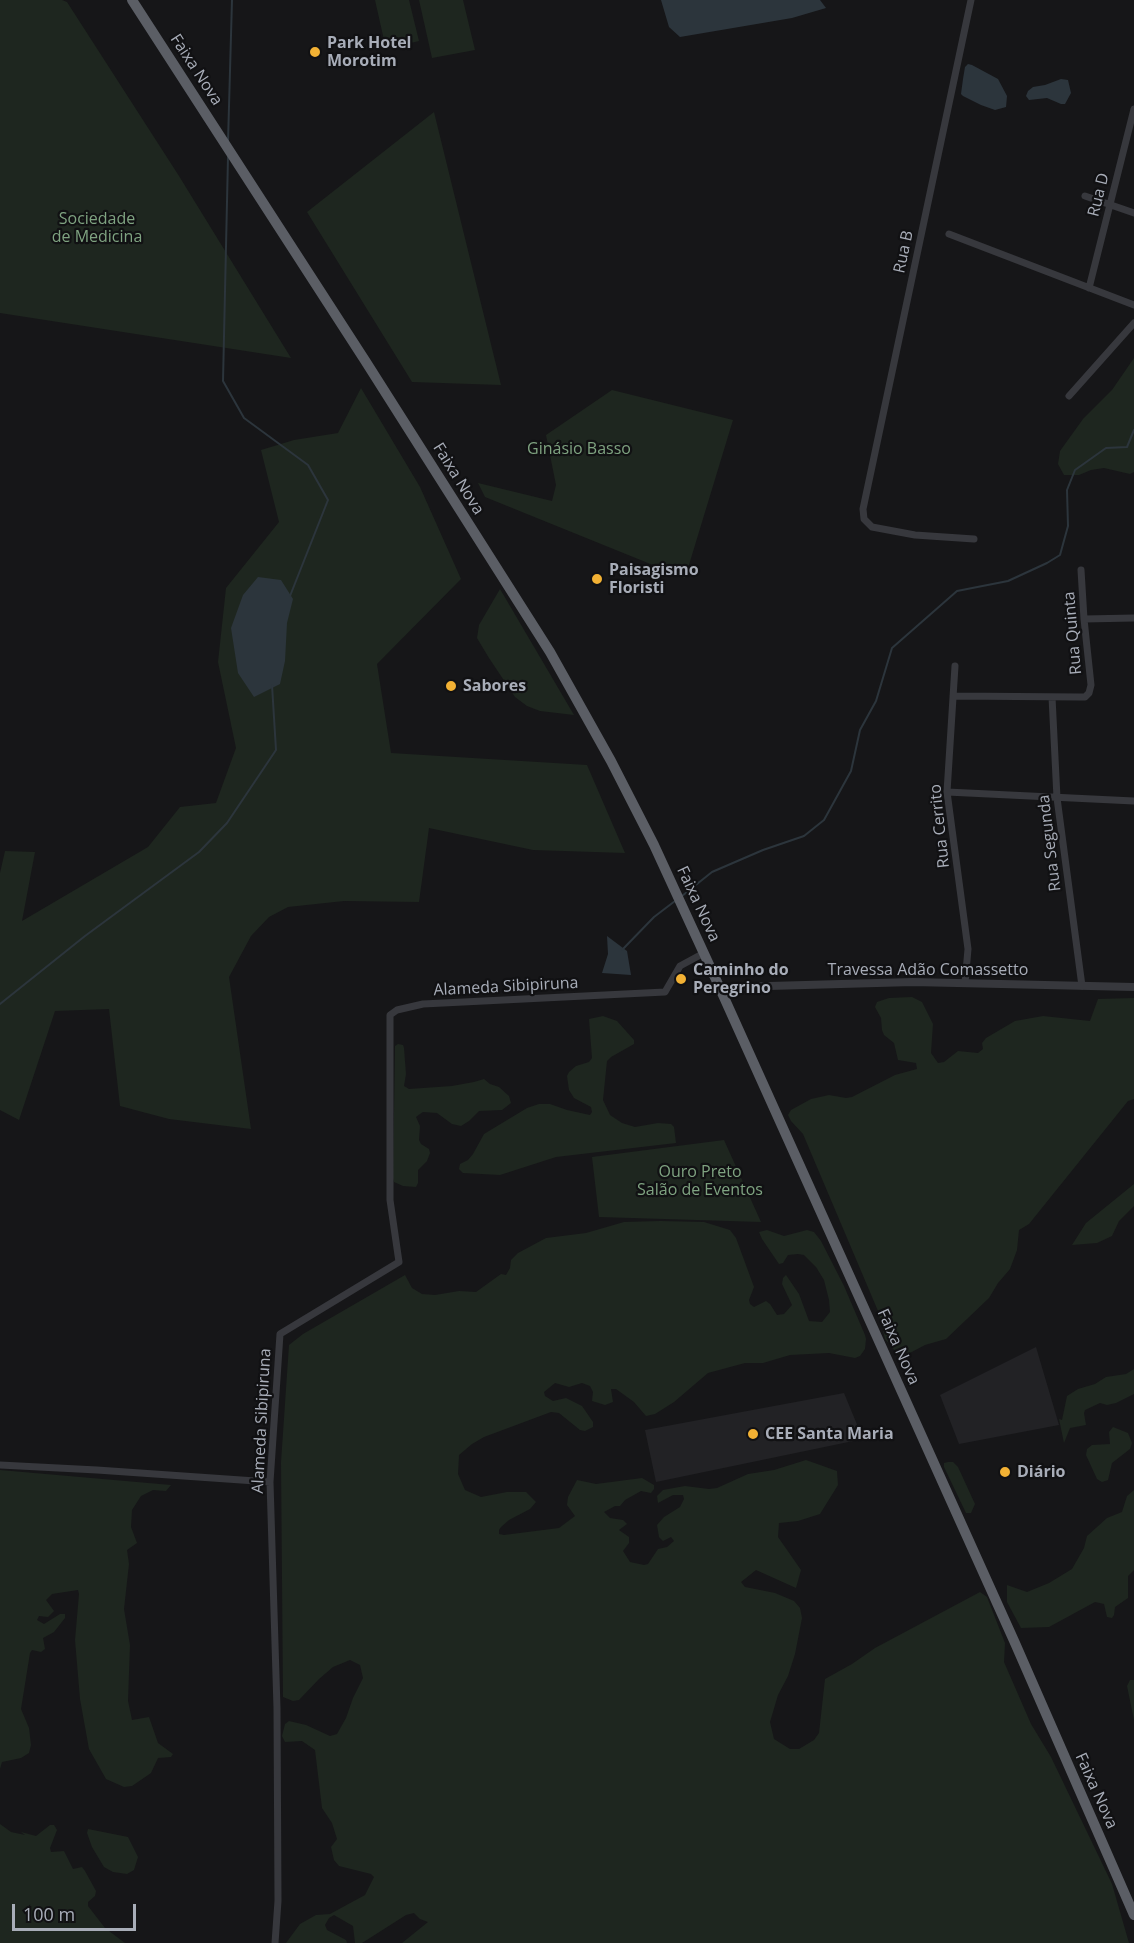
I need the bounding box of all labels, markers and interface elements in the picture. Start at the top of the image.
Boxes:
street label: Faixa Nova [166,31,226,109]
place label: Park Hotel Morotim [327,33,411,71]
marker: Park Hotel Morotim [308,45,322,59]
street label: Rua D [1084,171,1114,219]
park label: Sociedade de Medicina [52,209,142,247]
street label: Rua B [890,229,918,275]
street label: Faixa Nova [428,439,488,519]
park label: Ginásio Basso [527,439,631,459]
place label: Paisagismo Floristi [609,560,699,598]
marker: Paisagismo Floristi [590,572,604,586]
street label: Rua Quinta [1060,591,1086,675]
place label: Sabores [463,676,526,696]
marker: Sabores [444,679,458,693]
street label: Rua Cerrito [926,783,954,869]
street label: Rua Segunda [1035,793,1065,893]
street label: Faixa Nova [672,863,724,945]
place label: Caminho do Peregrino [693,960,789,998]
street label: Travessa Adão Comassetto [828,960,1028,980]
marker: Caminho do Peregrino [674,972,688,986]
street label: Alameda Sibipiruna [433,974,579,1000]
park label: Ouro Preto Salão de Eventos [637,1162,763,1200]
street label: Faixa Nova [873,1306,923,1388]
street label: Alameda Sibipiruna [249,1348,275,1494]
place label: CEE Santa Maria [765,1424,894,1444]
marker: CEE Santa Maria [746,1427,760,1441]
place label: Diário [1017,1462,1065,1482]
marker: Diário [998,1465,1012,1479]
street label: Faixa Nova [1071,1750,1121,1832]
scale bar [15,1892,140,1930]
text: 100 m [23,1902,75,1926]

